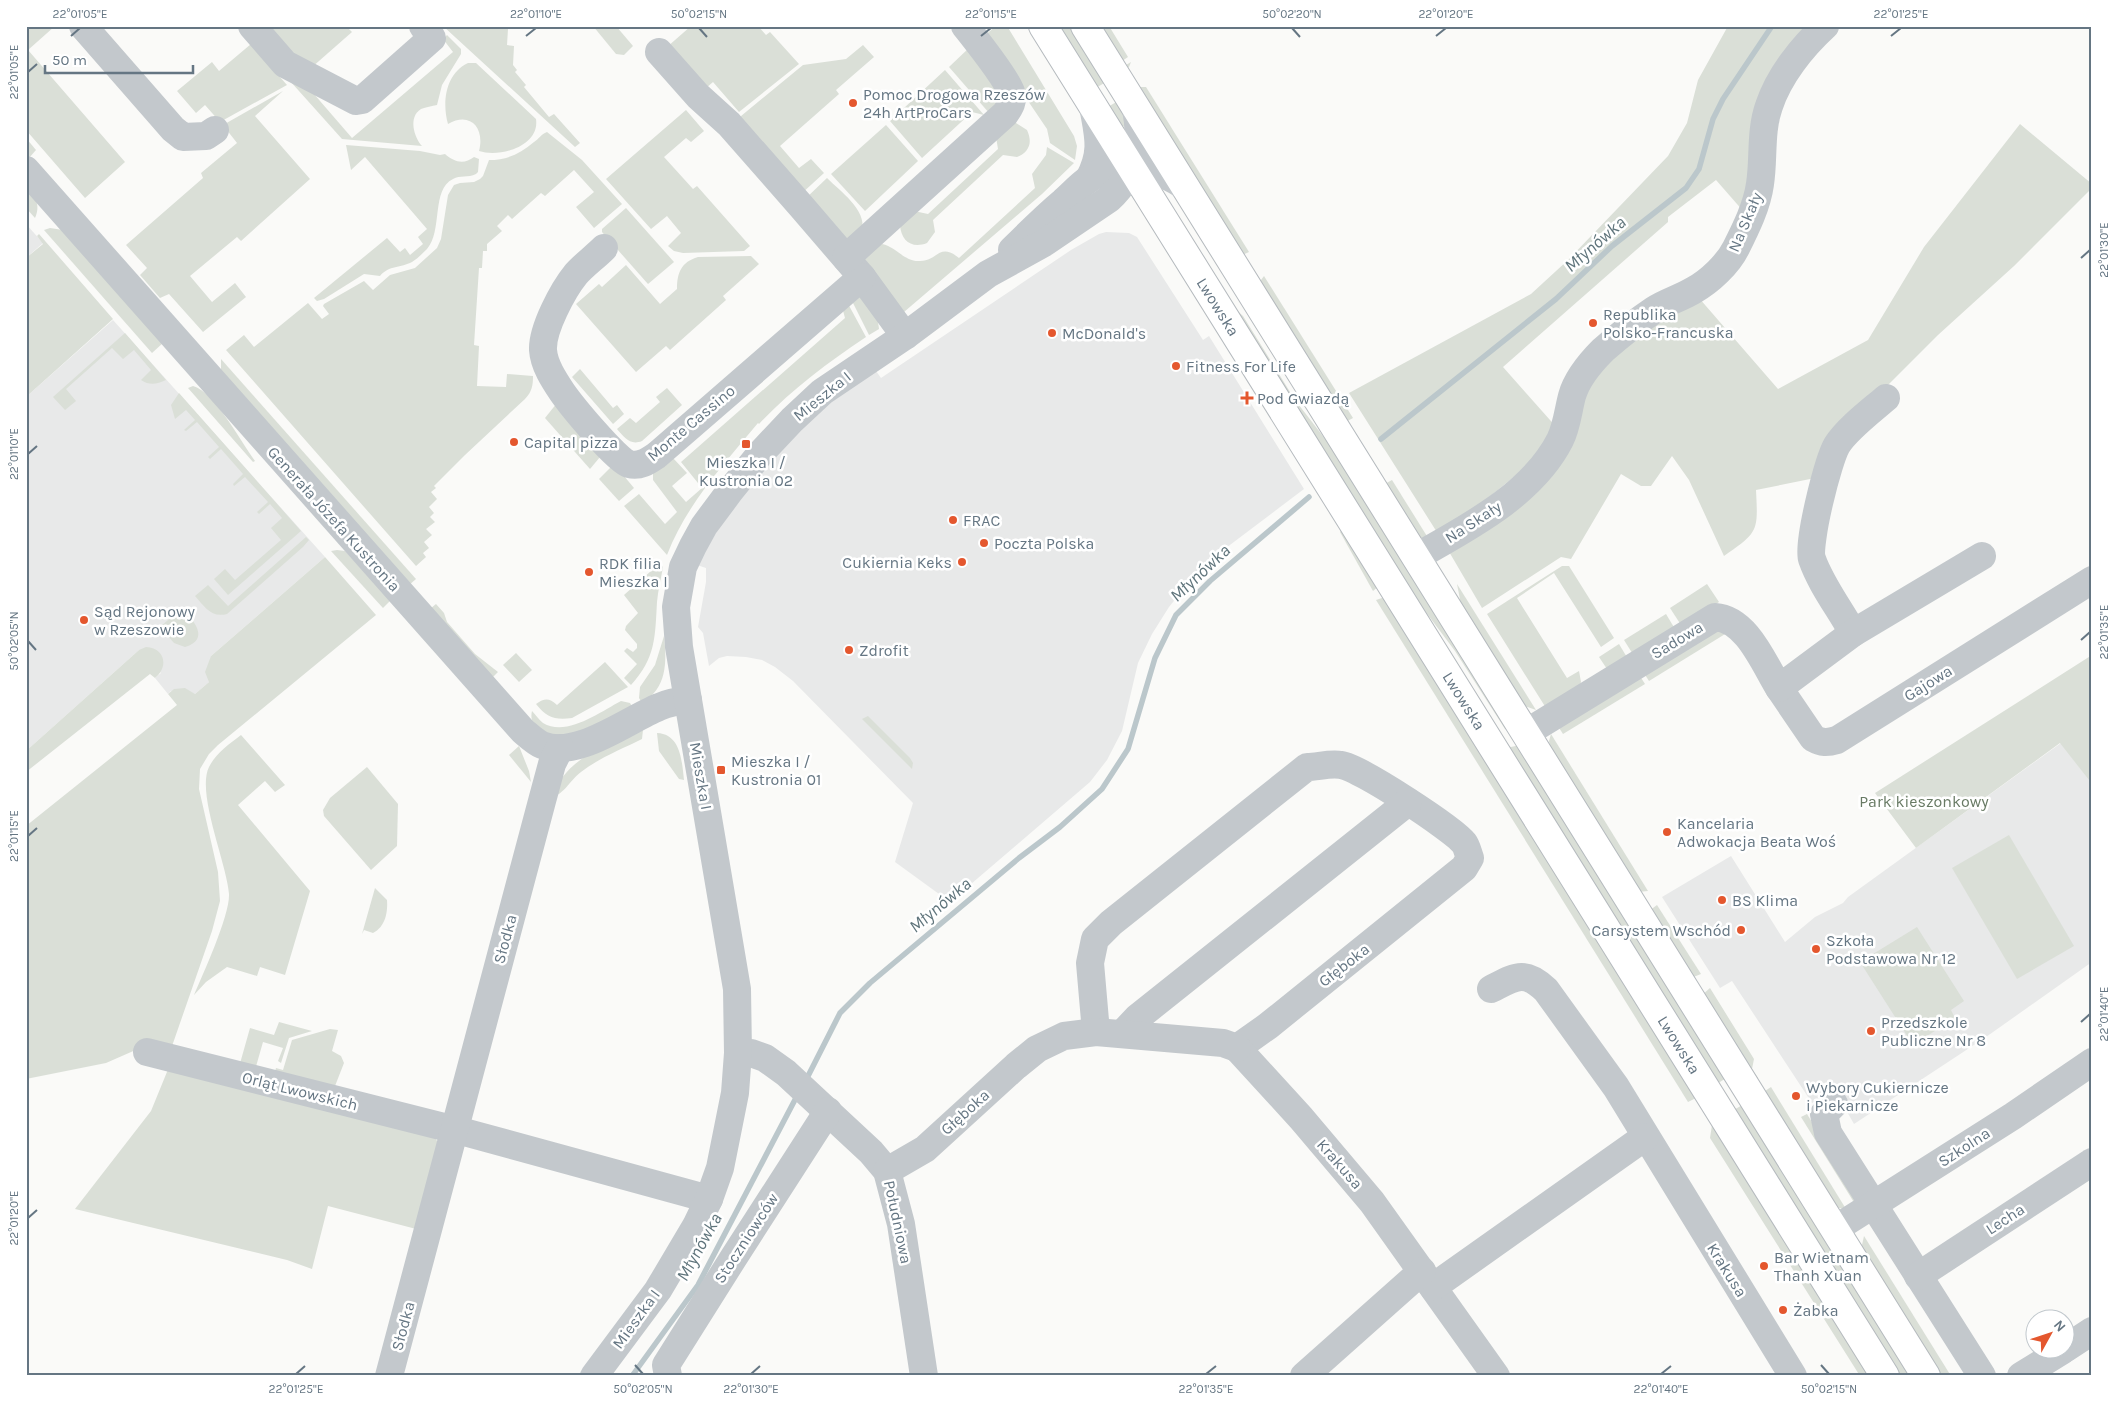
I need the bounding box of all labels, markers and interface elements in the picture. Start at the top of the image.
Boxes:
text: 22°01'05"E [52,7,108,21]
text: 22°01'10"E [510,7,562,21]
text: 50°02'15"N [671,7,727,21]
text: 22°01'15"E [965,7,1017,21]
text: 50°02'20"N [1262,7,1322,21]
text: 22°01'20"E [1418,7,1474,21]
text: 22°01'25"E [1874,7,1928,21]
scale bar [45,42,192,74]
text: 22°01'05"E [7,44,21,100]
text: 50 m [52,51,87,69]
place label: Pomoc Drogowa Rzeszów 24h ArtProCars [863,85,1046,122]
marker: Pomoc Drogowa Rzeszów 24h ArtProCars [847,97,859,109]
street label: Na Skały [1724,189,1766,255]
water label: Młynówka [1560,211,1630,277]
text: 22°01'30"E [2097,222,2111,278]
street label: Lwowska [1193,274,1243,340]
place label: Republika Polsko-Francuska [1603,305,1734,342]
marker: Republika Polsko-Francuska [1587,317,1599,329]
place label: McDonald's [1062,324,1146,343]
marker: McDonald's [1046,327,1058,339]
place label: Fitness For Life [1186,357,1296,376]
marker: Fitness For Life [1170,360,1182,372]
street label: Mieszka I [789,367,855,425]
street label: Monte Cassino [643,381,739,465]
place label: Pod Gwiazdą [1257,389,1349,408]
marker: Pod Gwiazdą [1241,392,1253,404]
text: 22°01'10"E [7,428,21,480]
place label: Capital pizza [524,433,618,452]
marker: Capital pizza [508,436,520,448]
marker: Mieszka I / Kustronia 02 [740,438,752,450]
street label: Generała Józefa Kustronia [264,443,404,595]
place label: Mieszka I / Kustronia 02 [699,453,793,490]
street label: Na Skały [1441,497,1505,547]
place label: FRAC [963,511,1000,530]
marker: FRAC [947,514,959,526]
place label: Poczta Polska [994,534,1094,553]
marker: Poczta Polska [978,537,990,549]
water label: Młynówka [1165,539,1235,607]
place label: Cukiernia Keks [842,553,952,572]
place label: RDK filia Mieszka I [599,554,668,591]
marker: Cukiernia Keks [956,556,968,568]
marker: RDK filia Mieszka I [583,566,595,578]
place label: Sąd Rejonowy w Rzeszowie [94,602,196,639]
text: 22°01'35"E [2097,605,2111,659]
text: 50°02'05"N [7,611,21,671]
marker: Sąd Rejonowy w Rzeszowie [78,614,90,626]
street label: Sadowa [1648,617,1706,663]
place label: Zdrofit [859,641,909,660]
marker: Zdrofit [843,644,855,656]
street label: Gajowa [1900,661,1956,705]
street label: Lwowska [1439,668,1489,734]
street label: Mieszka I [686,741,716,811]
place label: Mieszka I / Kustronia 01 [731,752,821,789]
marker: Mieszka I / Kustronia 01 [715,764,727,776]
park label: Park kieszonkowy [1859,792,1989,811]
text: 22°01'15"E [7,810,21,862]
place label: Kancelaria Adwokacja Beata Woś [1677,814,1836,851]
marker: Kancelaria Adwokacja Beata Woś [1661,826,1673,838]
water label: Młynówka [904,873,976,937]
place label: BS Klima [1732,891,1798,910]
marker: BS Klima [1716,894,1728,906]
street label: Słodka [489,912,521,966]
place label: Carsystem Wschód [1591,921,1731,940]
marker: Carsystem Wschód [1735,924,1747,936]
place label: Szkoła Podstawowa Nr 12 [1826,931,1956,968]
street label: Głęboka [1315,939,1373,991]
marker: Szkoła Podstawowa Nr 12 [1810,943,1822,955]
text: 22°01'40"E [2097,987,2111,1041]
street label: Lwowska [1654,1012,1704,1078]
place label: Przedszkole Publiczne Nr 8 [1881,1013,1986,1050]
marker: Przedszkole Publiczne Nr 8 [1865,1025,1877,1037]
street label: Orląt Lwowskich [240,1067,360,1115]
place label: Wybory Cukiernicze i Piekarnicze [1806,1078,1949,1115]
street label: Głęboka [937,1085,993,1139]
marker: Wybory Cukiernicze i Piekarnicze [1790,1090,1802,1102]
street label: Szkolna [1935,1123,1993,1171]
street label: Krakusa [1313,1135,1367,1193]
street label: Południowa [880,1179,916,1265]
street label: Stoczniowców [710,1189,782,1287]
text: 22°01'20"E [7,1190,21,1246]
street label: Lecha [1982,1199,2028,1239]
water label: Młynówka [671,1209,727,1285]
street label: Krakusa [1703,1239,1751,1301]
place label: Bar Wietnam Thanh Xuan [1774,1248,1869,1285]
marker: Bar Wietnam Thanh Xuan [1758,1260,1770,1272]
street label: Mieszka I [608,1286,664,1352]
street label: Słodka [387,1299,419,1353]
place label: Żabka [1793,1301,1839,1320]
marker: Żabka [1777,1304,1789,1316]
north arrow [2026,1310,2076,1360]
text: N [2050,1317,2069,1335]
text: 22°01'25"E [269,1382,323,1396]
text: 50°02'05"N [613,1382,673,1396]
text: 22°01'30"E [723,1382,779,1396]
text: 22°01'35"E [1179,1382,1233,1396]
text: 22°01'40"E [1634,1382,1688,1396]
text: 50°02'15"N [1801,1382,1857,1396]

